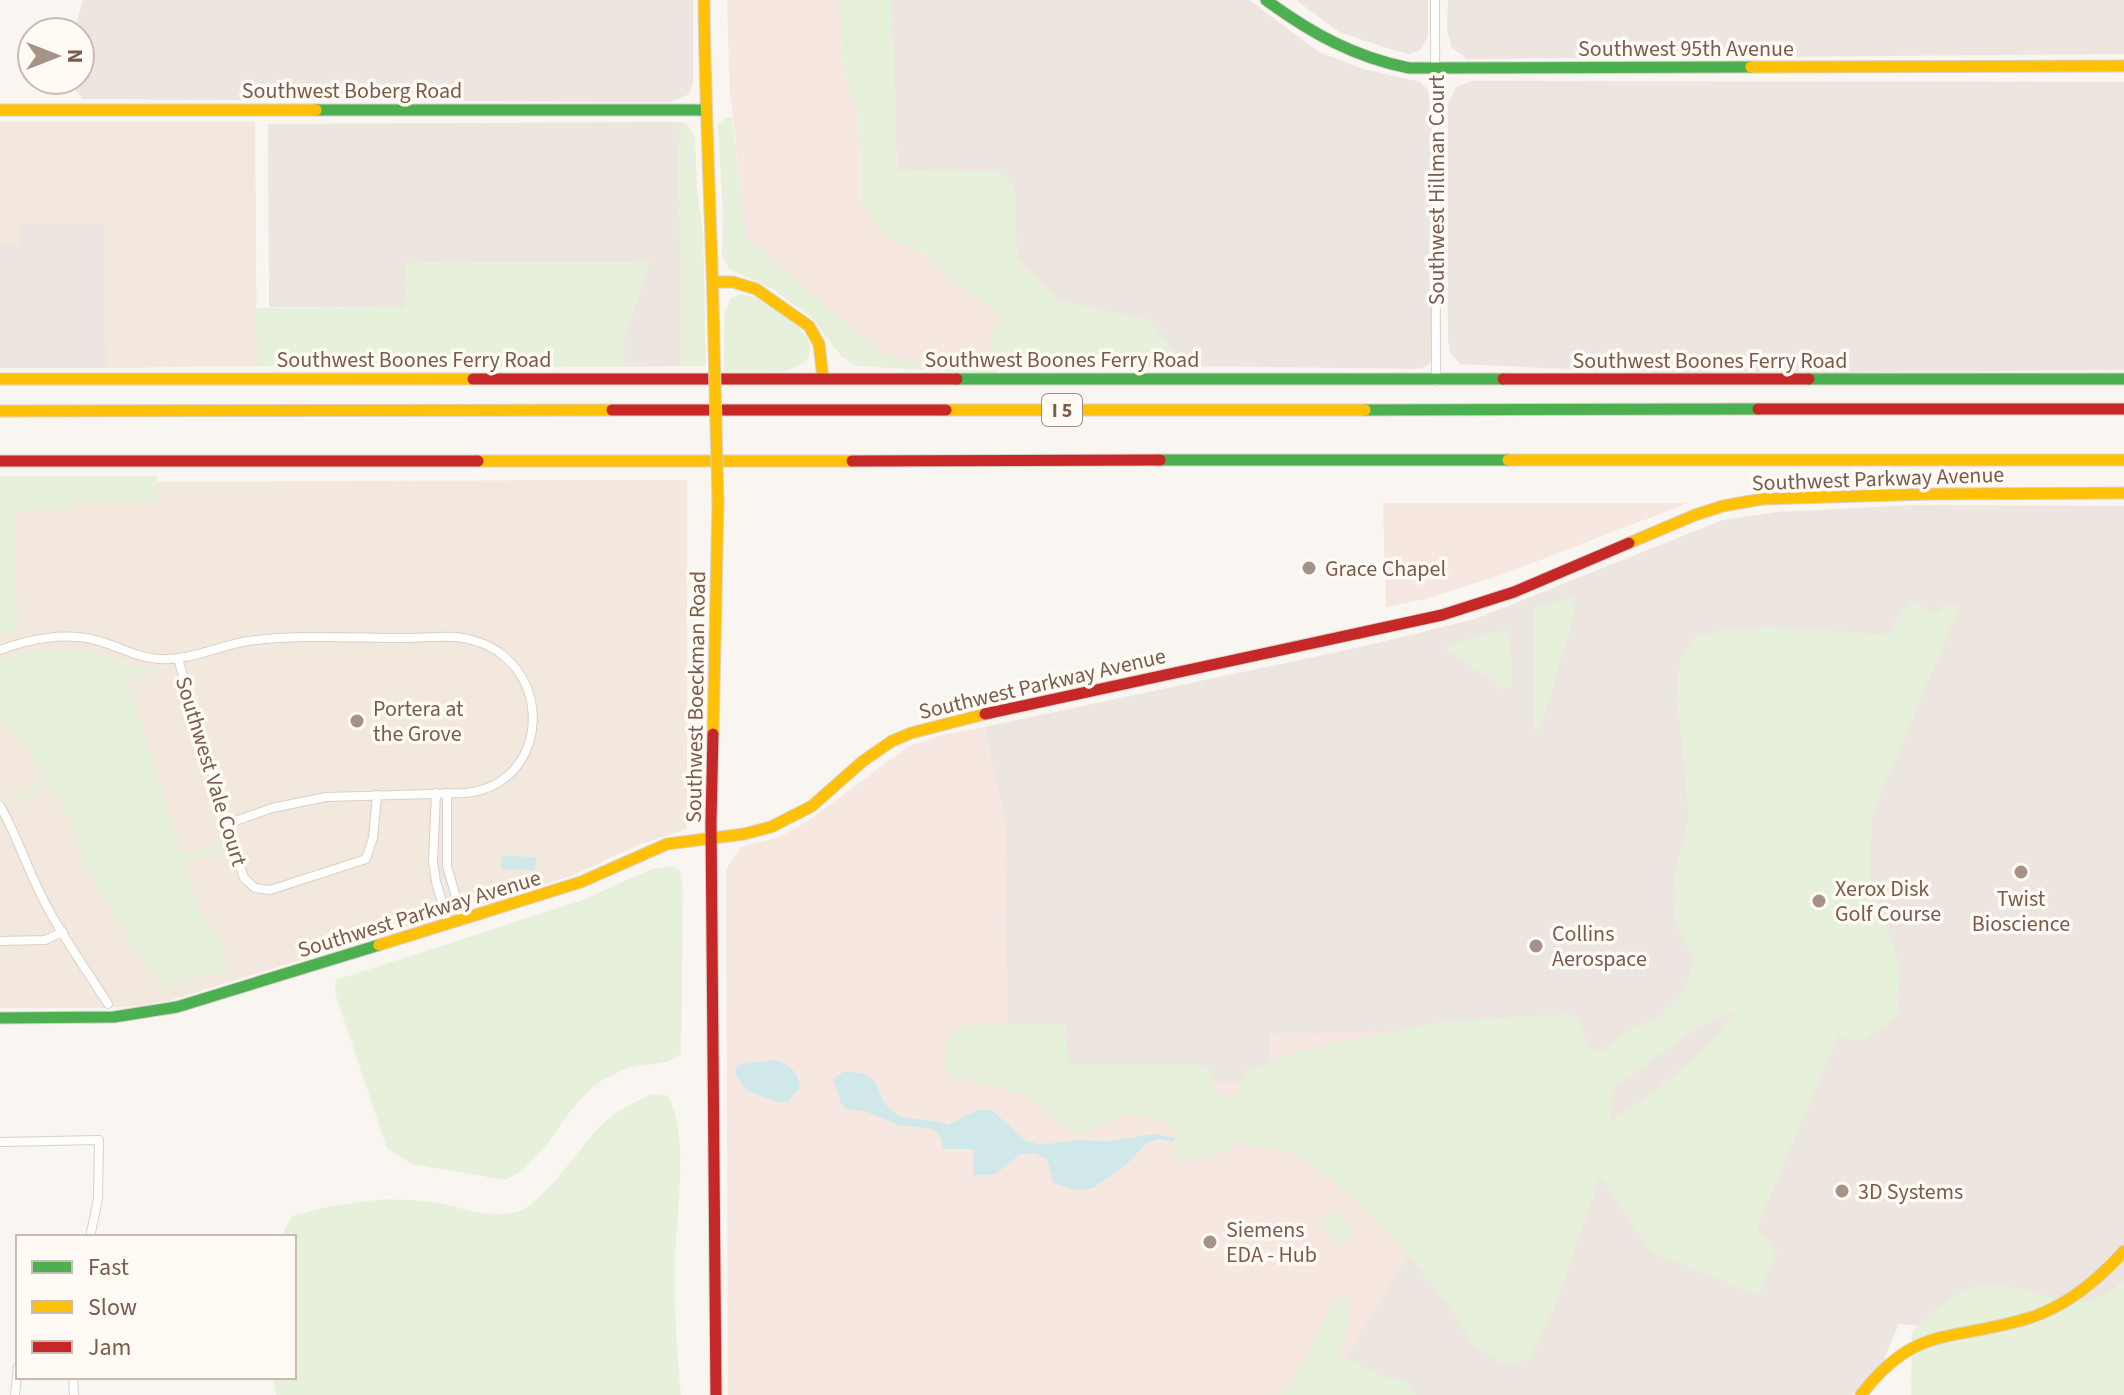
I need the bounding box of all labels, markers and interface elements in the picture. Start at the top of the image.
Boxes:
north arrow [16,16,96,96]
street label: Southwest 95th Avenue [1578,33,1794,65]
text: N [59,49,91,63]
street label: Southwest Hillman Court [1421,74,1453,305]
street label: Southwest Boberg Road [242,75,462,107]
street label: Southwest Boones Ferry Road [277,344,551,376]
street label: Southwest Boones Ferry Road [925,344,1199,376]
street label: Southwest Boones Ferry Road [1573,345,1847,377]
road number: I 5 [1042,394,1082,426]
street label: Southwest Parkway Avenue [1751,459,2005,499]
place label: Grace Chapel [1325,553,1446,585]
marker: Grace Chapel [1300,559,1318,577]
street label: Southwest Boeckman Road [678,571,714,823]
street label: Southwest Parkway Avenue [916,640,1169,728]
street label: Southwest Vale Court [167,673,255,871]
place label: Portera at the Grove [373,693,464,750]
marker: Portera at the Grove [348,712,366,730]
street label: Southwest Parkway Avenue [294,862,545,966]
marker: Twist Bioscience [2012,863,2030,881]
place label: Xerox Disk Golf Course [1835,873,1941,930]
place label: Twist Bioscience [1972,883,2070,940]
marker: Xerox Disk Golf Course [1810,892,1828,910]
place label: Collins Aerospace [1552,918,1647,975]
marker: Collins Aerospace [1527,937,1545,955]
place label: 3D Systems [1858,1176,1963,1208]
marker: 3D Systems [1833,1182,1851,1200]
place label: Siemens EDA - Hub [1226,1214,1317,1271]
marker: Siemens EDA - Hub [1201,1233,1219,1251]
legend [16,1235,296,1379]
text: Fast [88,1250,129,1285]
text: Slow [88,1290,137,1325]
text: Jam [88,1330,132,1365]

